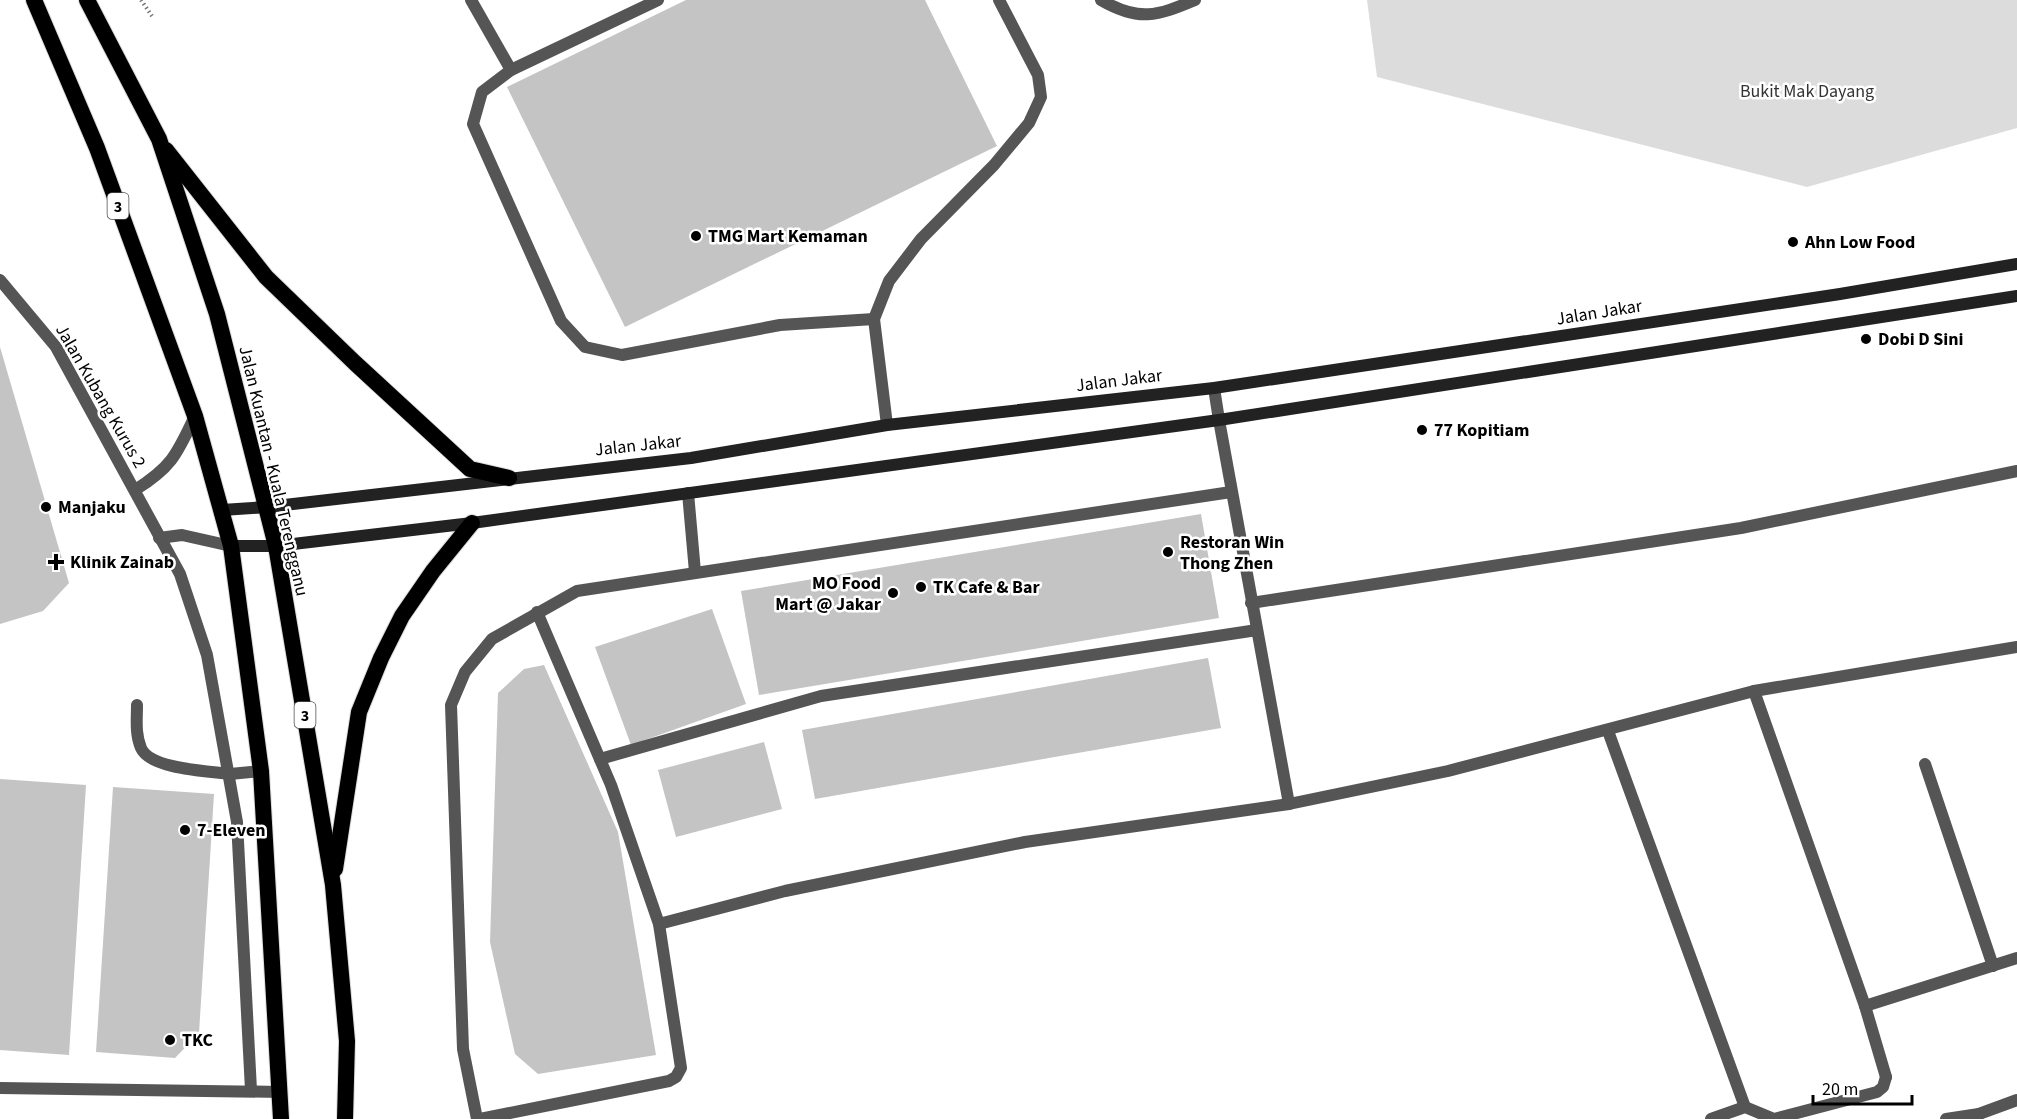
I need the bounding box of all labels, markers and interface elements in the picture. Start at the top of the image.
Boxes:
park label: Bukit Mak Dayang [1740,79,1874,104]
road number: 3 [108,193,128,219]
place label: TMG Mart Kemaman [708,224,868,249]
marker: TMG Mart Kemaman [689,229,703,243]
place label: Ahn Low Food [1804,230,1915,255]
marker: Ahn Low Food [1786,235,1800,249]
street label: Jalan Jakar [1554,293,1645,332]
street label: Jalan Kubang Kurus 2 [49,320,152,473]
place label: Dobi D Sini [1878,327,1964,352]
marker: Dobi D Sini [1859,332,1873,346]
street label: Jalan Kuantan - Kuala Terengganu [233,343,315,599]
street label: Jalan Jakar [1075,363,1164,398]
place label: 77 Kopitiam [1434,418,1529,443]
marker: 77 Kopitiam [1415,423,1429,437]
street label: Jalan Jakar [594,428,683,462]
place label: Manjaku [58,495,126,520]
marker: Manjaku [39,500,53,514]
place label: Restoran Win Thong Zhen [1180,530,1284,576]
marker: Restoran Win Thong Zhen [1161,545,1175,559]
place label: Klinik Zainab [70,550,174,575]
marker: Klinik Zainab [47,553,65,571]
place label: MO Food Mart @ Jakar [775,571,882,617]
place label: TK Cafe & Bar [933,575,1040,600]
marker: TK Cafe & Bar [914,580,928,594]
marker: MO Food Mart @ Jakar [886,586,900,600]
road number: 3 [294,702,316,728]
place label: 7-Eleven [197,818,266,843]
marker: 7-Eleven [178,823,192,837]
place label: TKC [182,1028,214,1053]
marker: TKC [163,1033,177,1047]
scale bar [1813,1068,1912,1106]
text: 20 m [1822,1077,1858,1102]

